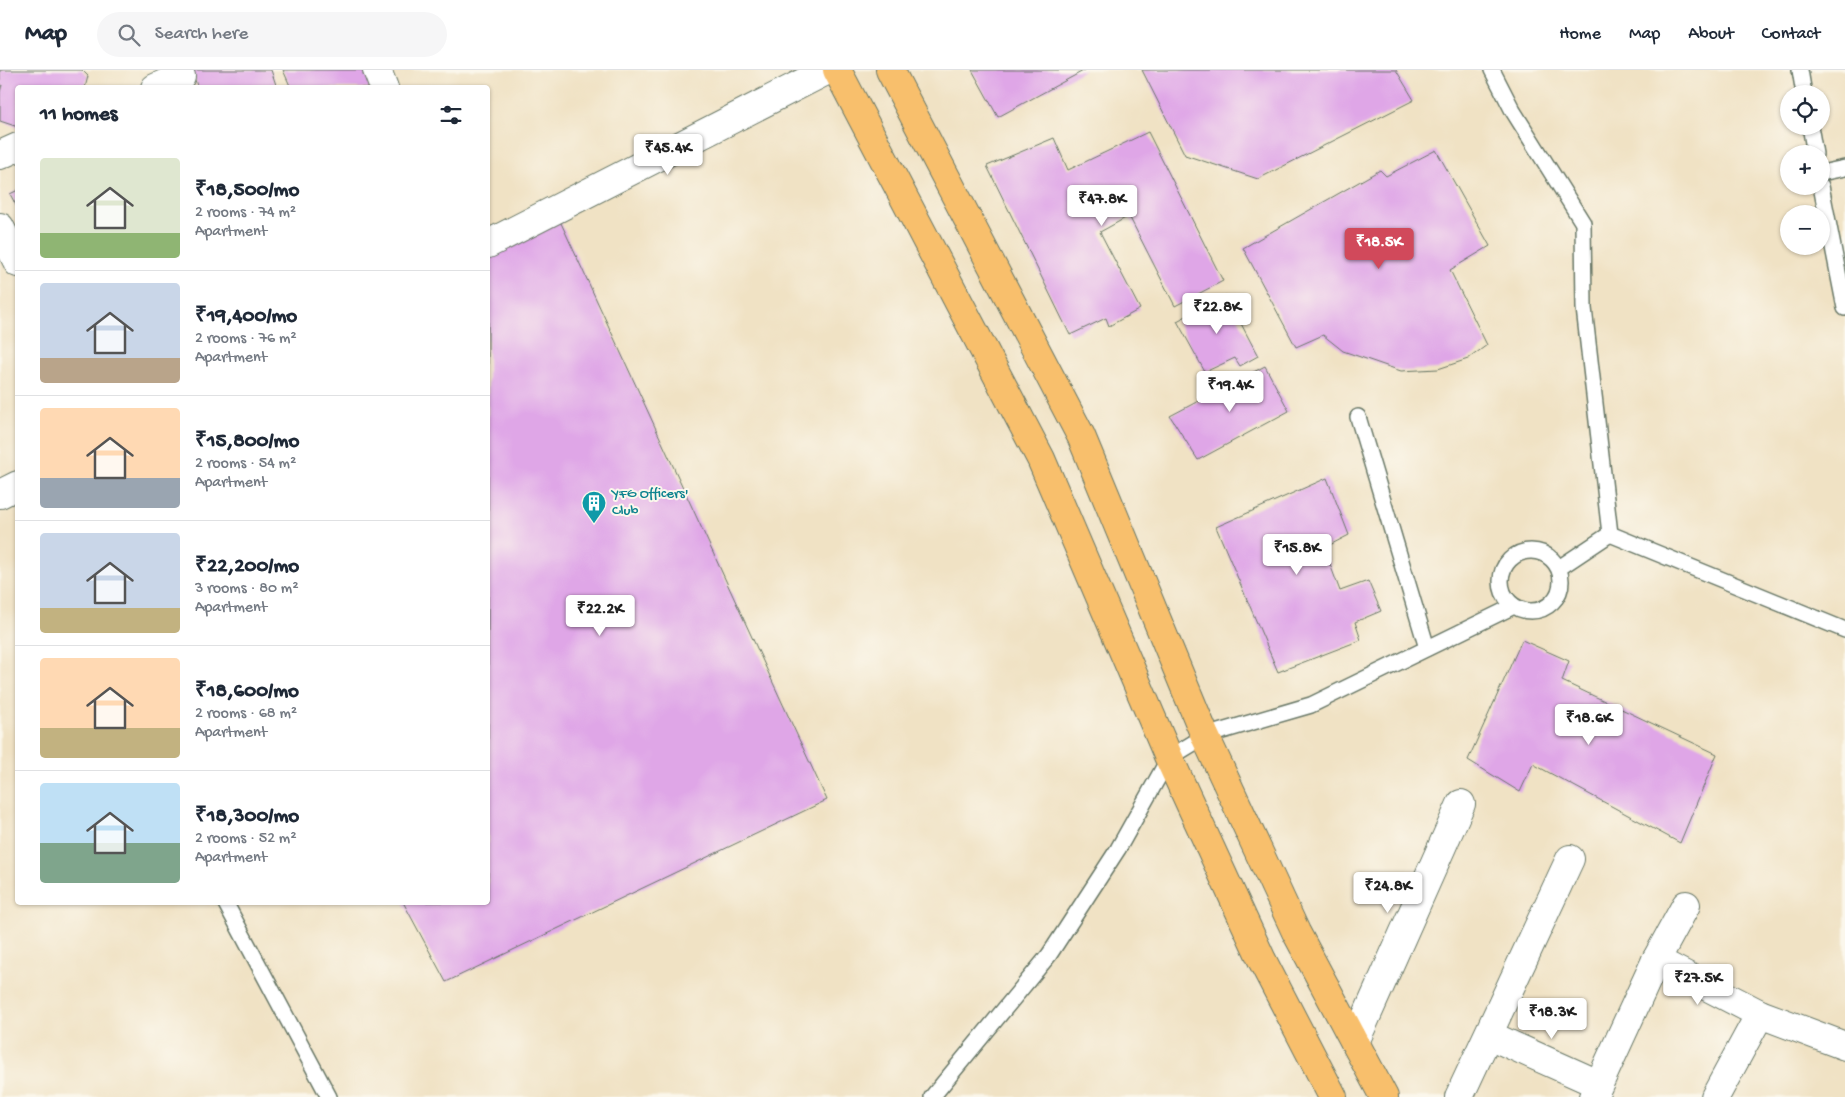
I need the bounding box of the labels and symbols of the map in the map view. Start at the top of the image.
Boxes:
pin: ₹45.4K [627,134,709,176]
pin: ₹47.8K [1061,184,1143,227]
pin: ₹18.5K [1338,228,1420,270]
pin: ₹22.8K [1176,292,1258,335]
pin: ₹19.4K [1189,370,1271,413]
place label: YFG Officers' Club [610,485,689,520]
building icon: YFG Officers' Club [581,490,607,524]
pin: ₹15.8K [1256,534,1338,576]
pin: ₹22.2K [559,594,641,637]
pin: ₹18.6K [1548,704,1630,746]
pin: ₹24.8K [1347,872,1429,914]
pin: ₹27.5K [1657,964,1739,1006]
pin: ₹18.3K [1511,998,1593,1040]

